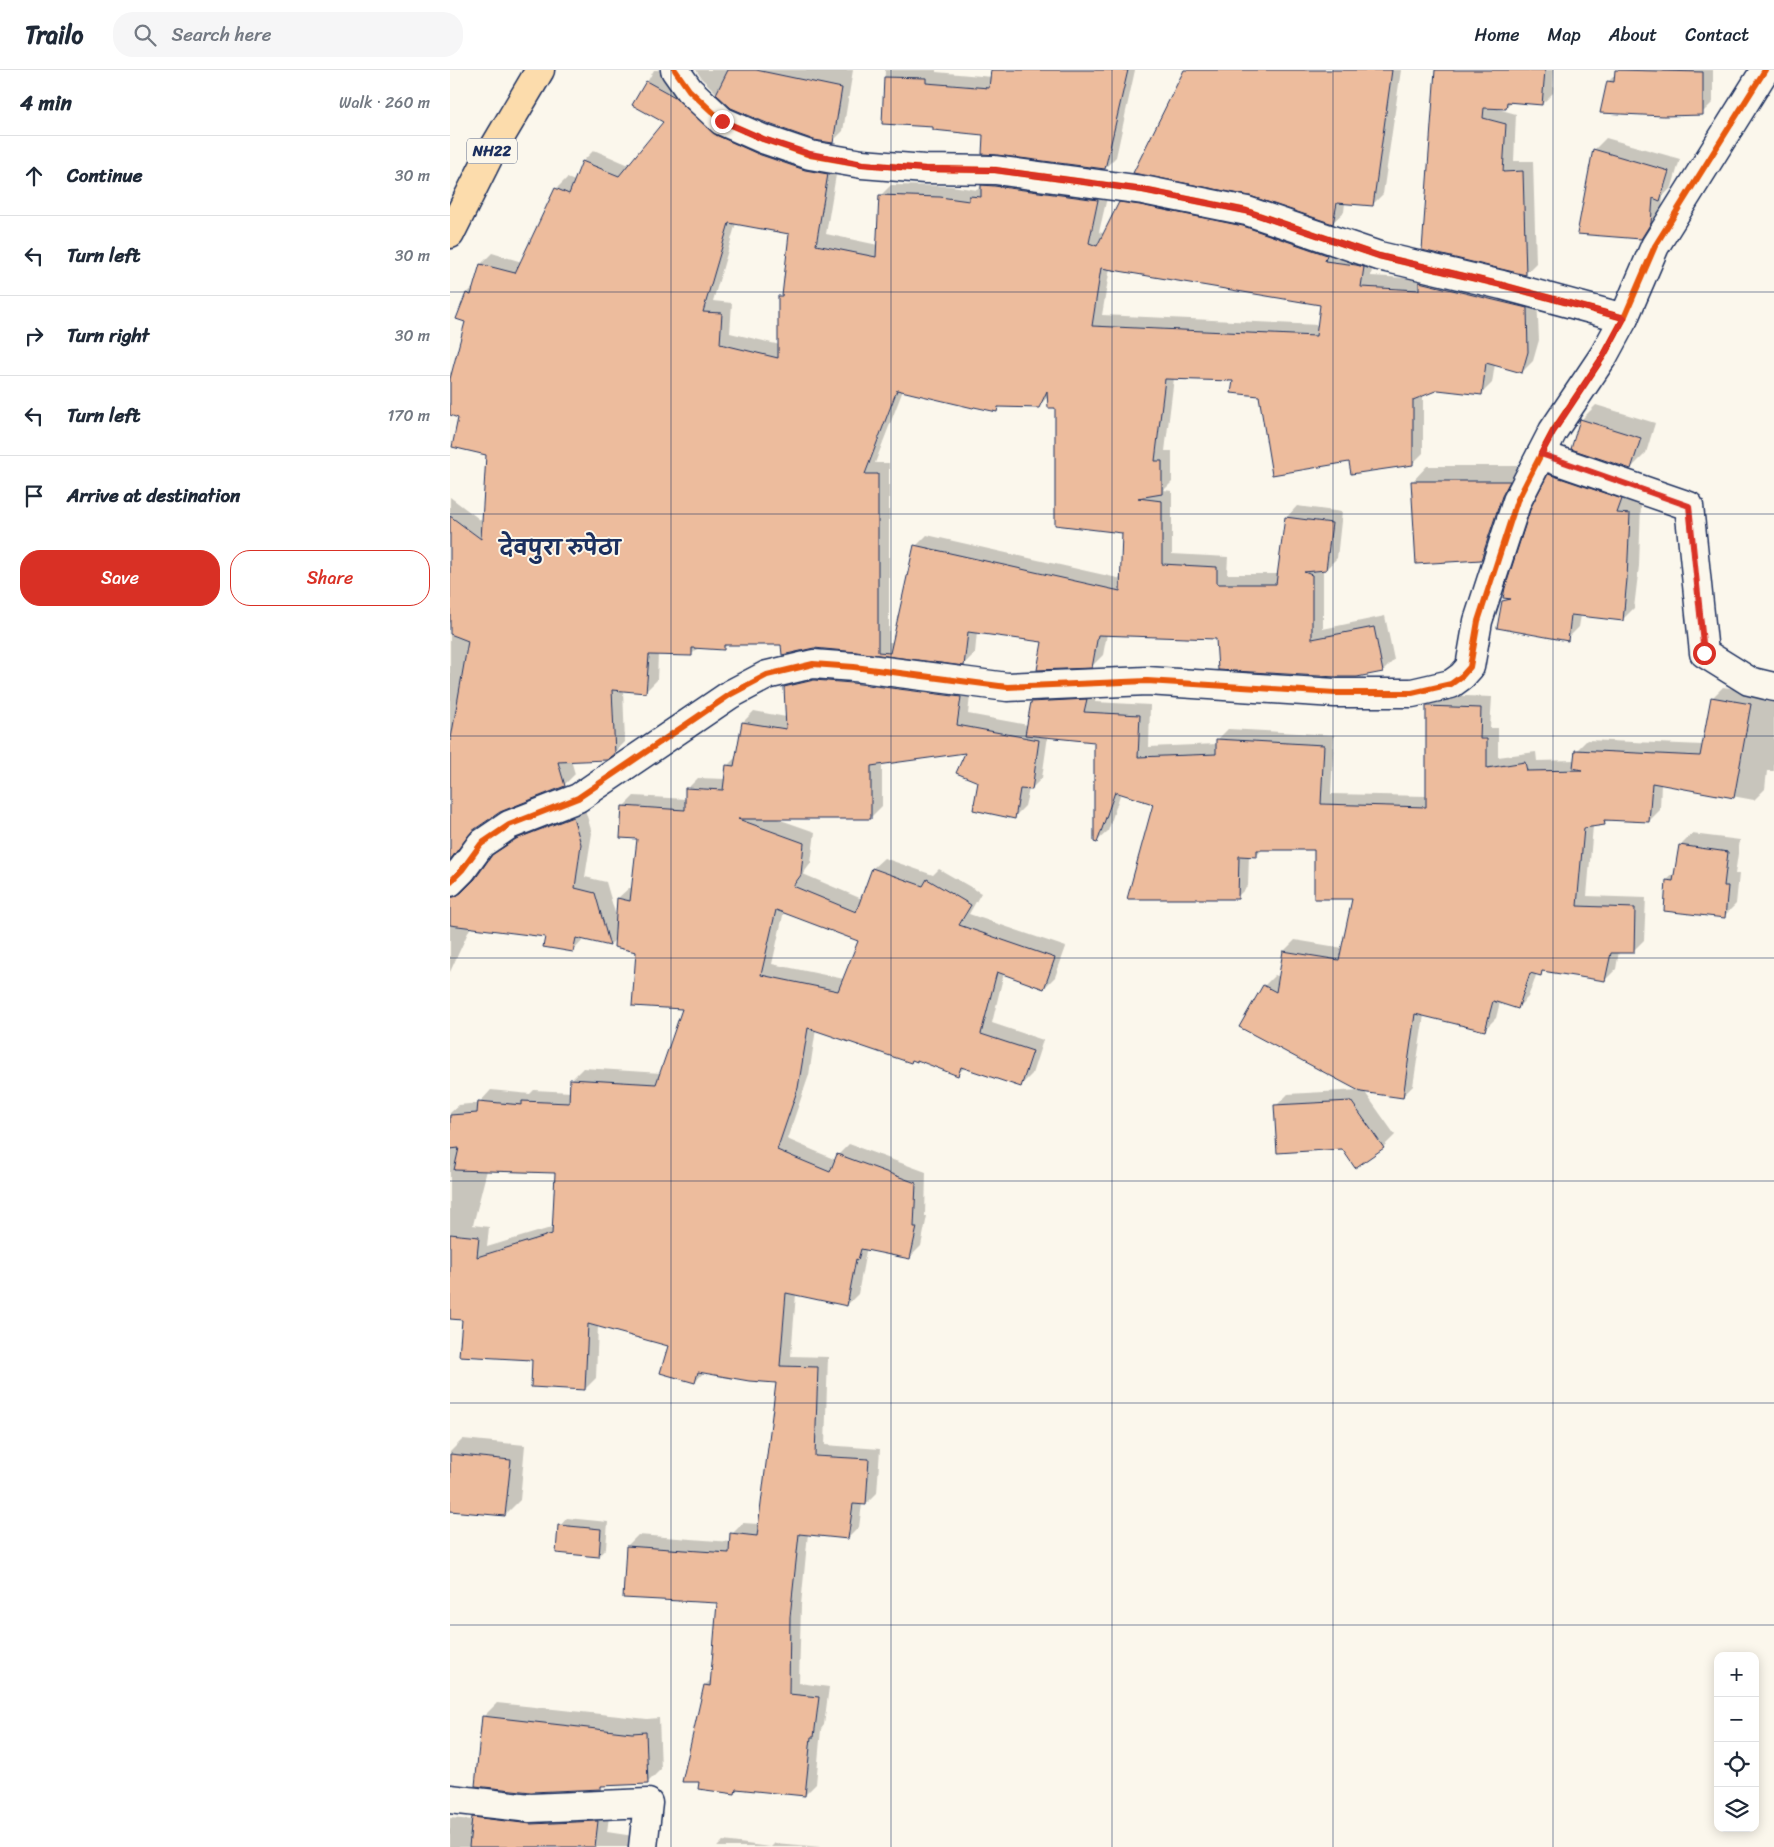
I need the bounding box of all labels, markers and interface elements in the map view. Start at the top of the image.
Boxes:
search box [113,12,463,57]
text: Trailo [25,14,83,56]
text: Search here [171,18,272,51]
text: Home [1475,19,1520,51]
text: Map [1548,19,1581,51]
text: About [1609,19,1657,51]
text: Contact [1685,19,1749,51]
icon: search [131,21,159,49]
text: 4 min [20,84,72,122]
text: Walk · 260 m [339,88,430,117]
route end [711,110,734,133]
road number: NH22 [467,138,517,164]
text: Continue [67,159,143,192]
text: 30 m [395,161,430,190]
icon: ahead [20,162,48,190]
text: Turn left [67,239,140,272]
text: 30 m [395,241,430,270]
icon: left [20,242,48,270]
text: Turn right [67,319,149,352]
text: 30 m [395,321,430,350]
icon: right [20,322,48,350]
text: Turn left [67,399,140,432]
text: 170 m [387,401,430,430]
icon: left [20,402,48,430]
text: Arrive at destination [67,479,240,512]
icon: arrive [20,482,48,510]
district label: देवपुरा रुपेठा [497,529,623,567]
button: Save [20,550,220,606]
button: Share [230,550,430,606]
route start [1693,642,1716,665]
map controls [1714,1652,1759,1832]
button: + [1714,1652,1759,1697]
button: − [1714,1697,1759,1742]
button: locate [1714,1742,1759,1787]
button: layers [1714,1787,1759,1832]

